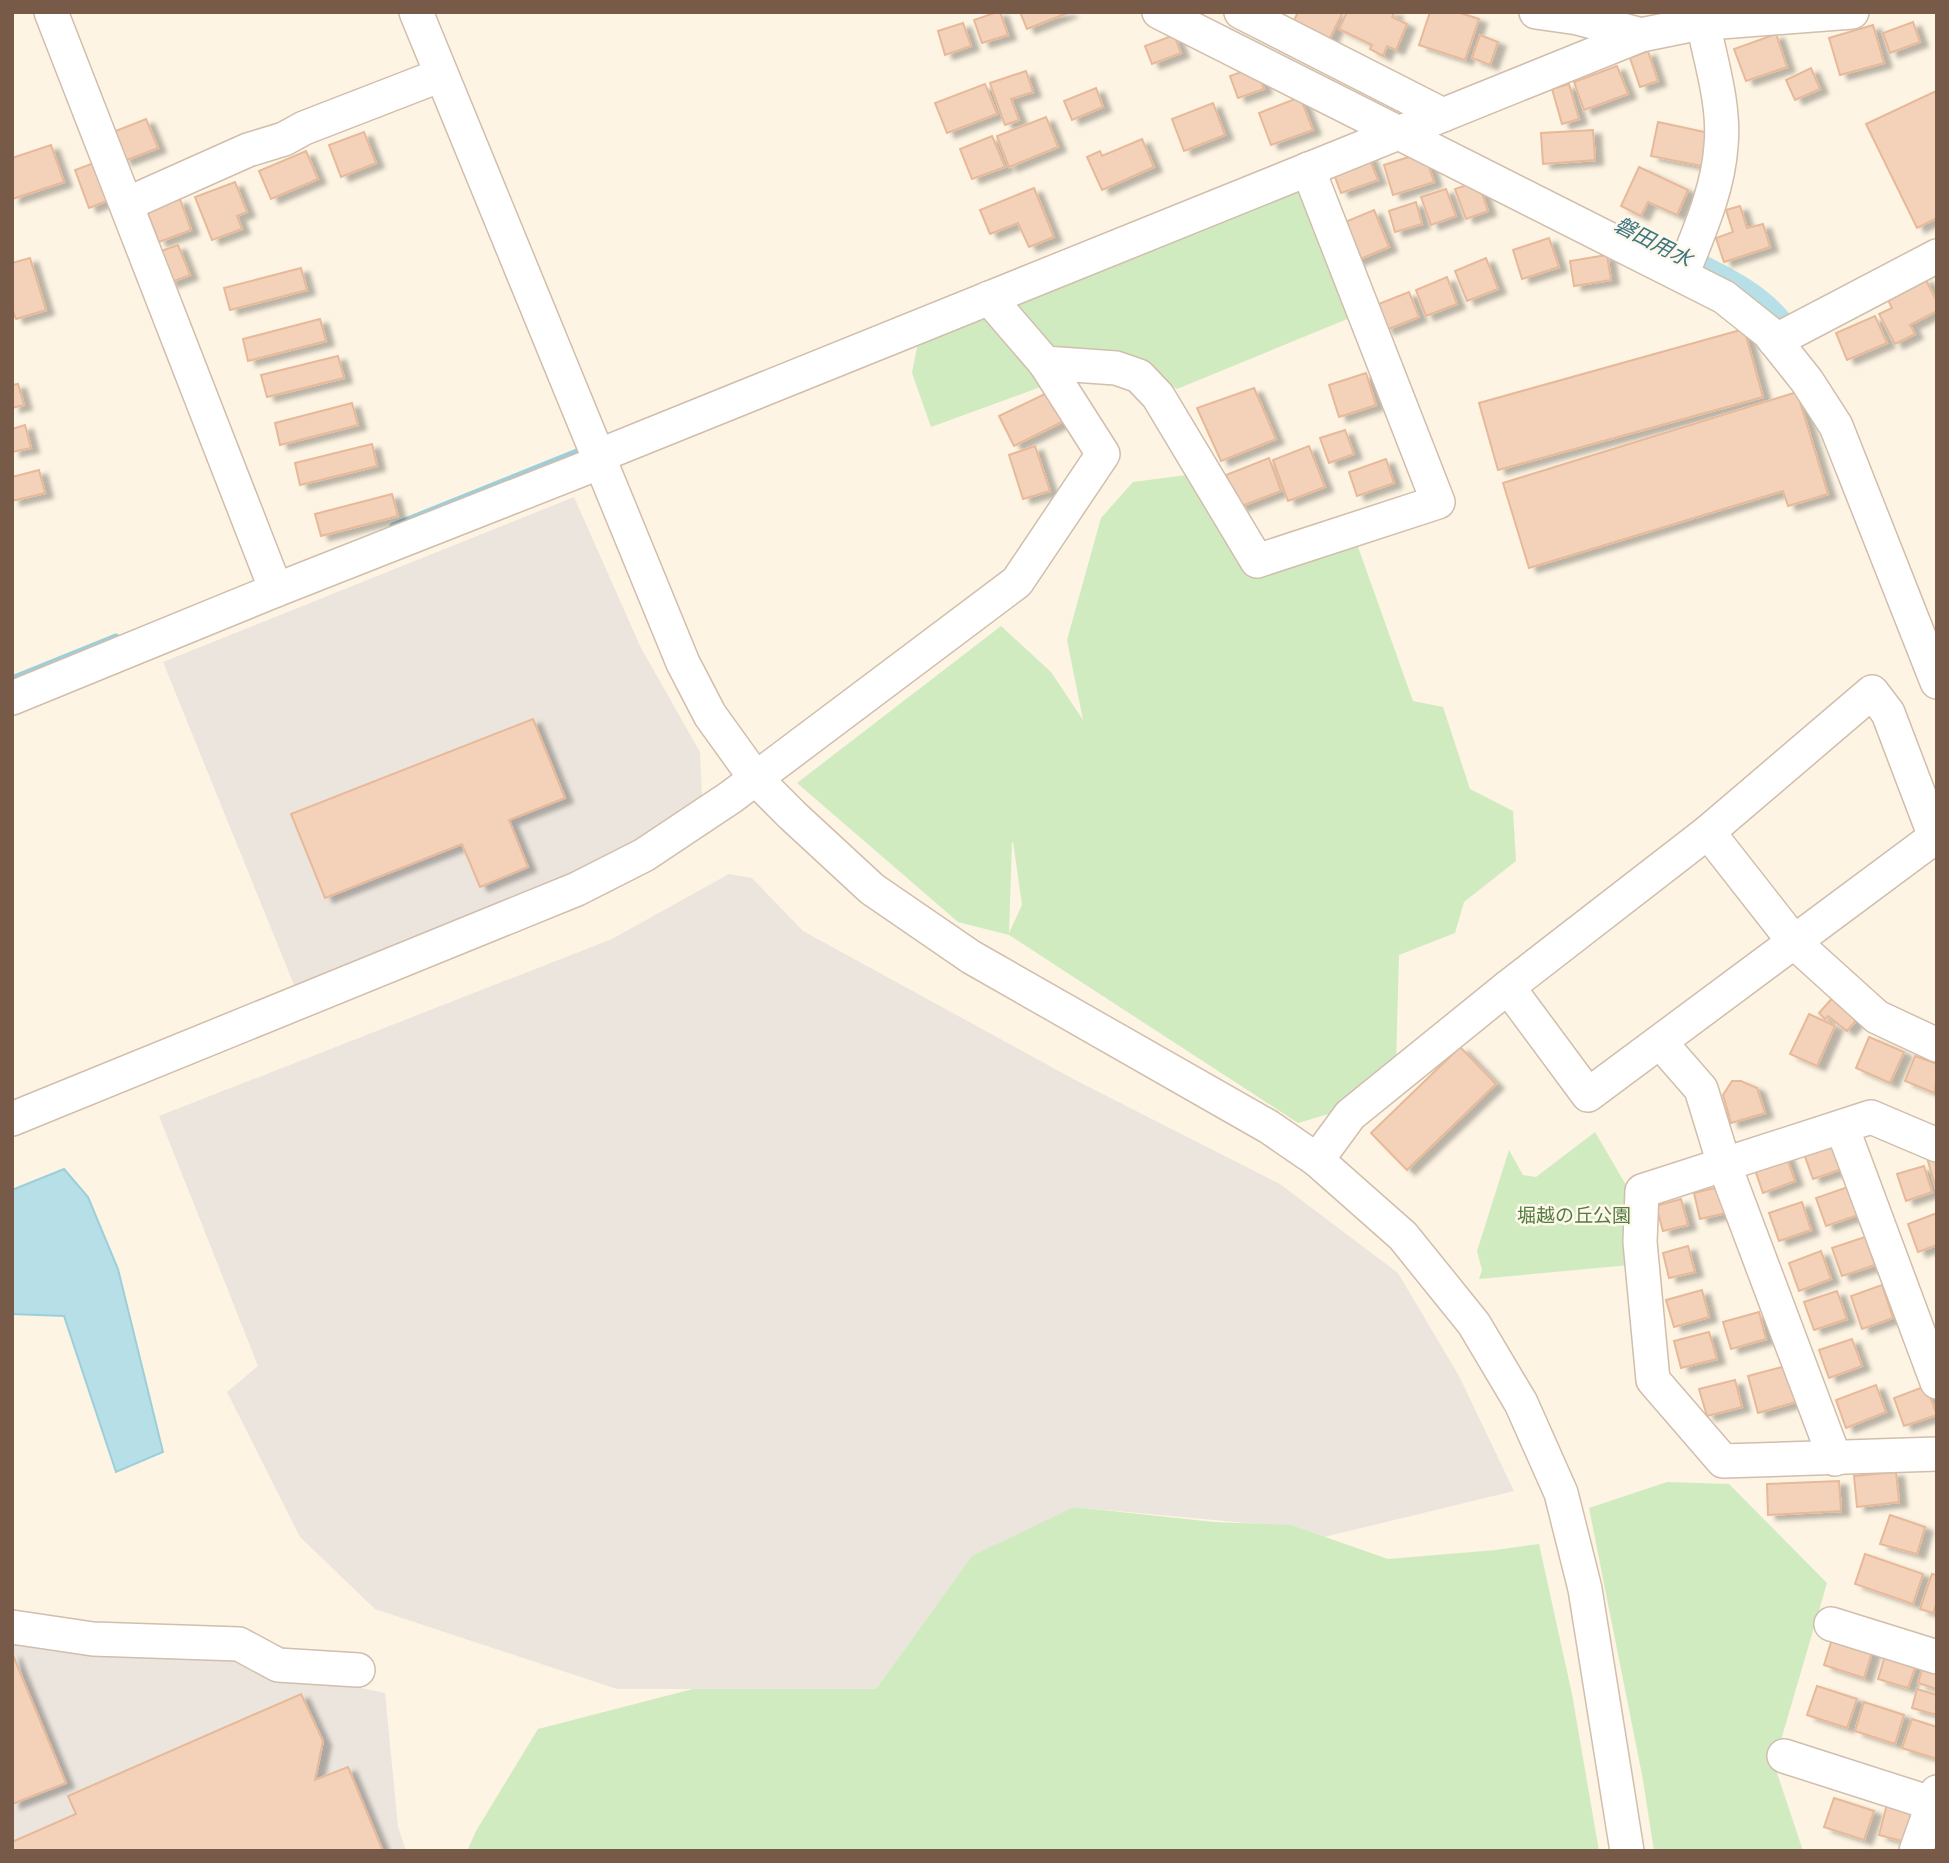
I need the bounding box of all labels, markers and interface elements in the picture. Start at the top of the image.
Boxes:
water label: 磐田用水 [1609,210,1699,274]
park label: 堀越の丘公園 [1517,1203,1631,1229]

